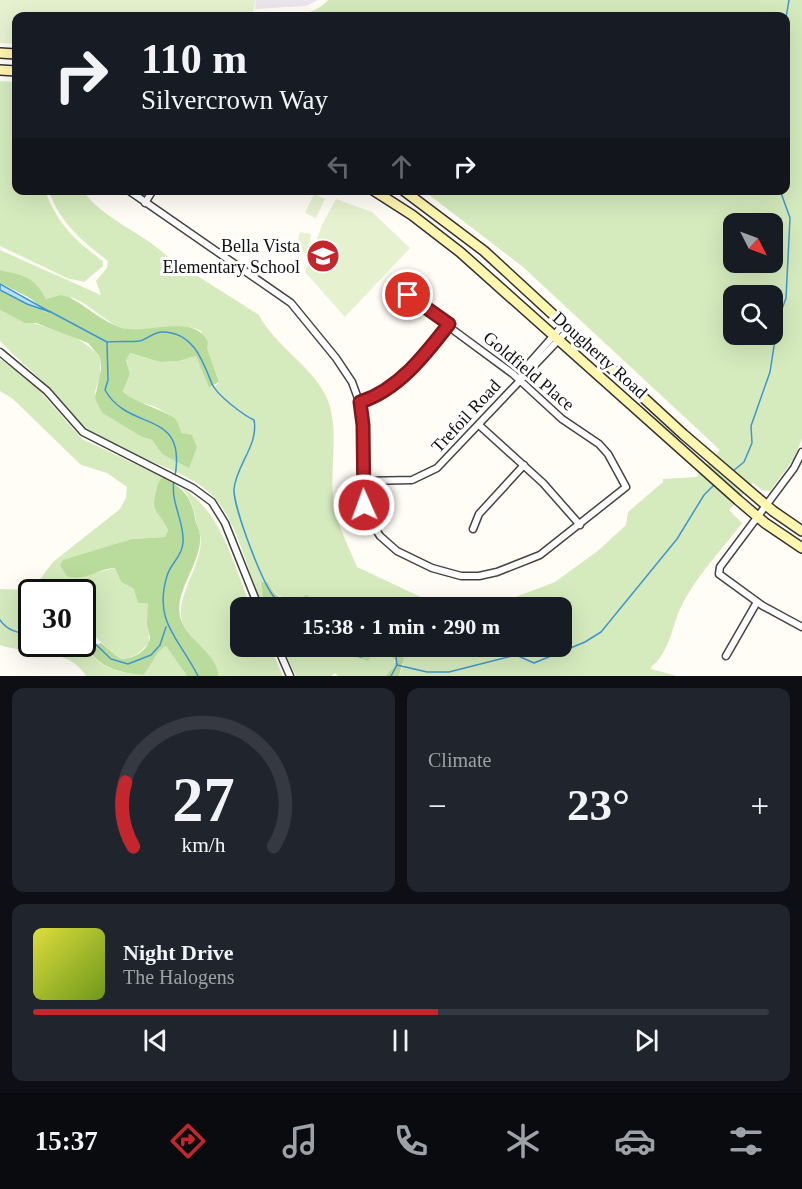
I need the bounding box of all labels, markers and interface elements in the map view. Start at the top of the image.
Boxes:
icon: right [42,36,120,114]
text: 110 m [141,36,247,82]
text: Silvercrown Way [141,85,328,115]
icon: left [322,150,355,183]
icon: ahead [385,150,418,183]
icon: right [448,150,481,183]
north arrow [723,213,783,273]
map controls [723,213,783,345]
place label: Bella Vista Elementary School [163,236,300,277]
school or university icon: Bella Vista Elementary School [305,238,341,274]
pin [382,269,433,320]
icon: arrive [391,278,424,311]
button: search [723,285,783,345]
street label: Dougherty Road [549,308,651,402]
street label: Goldfield Place [479,327,579,415]
street label: Trefoil Road [427,376,505,456]
position arrow [332,473,396,537]
speed limit sign: 30 [18,579,96,657]
text: 15:38 · 1 min · 290 m [302,614,500,639]
text: Climate [428,749,491,771]
text: 27 [172,765,235,834]
text: 23° [567,780,630,830]
text: − [428,788,447,824]
text: + [750,788,769,824]
text: km/h [181,833,226,857]
text: Night Drive [123,940,234,965]
text: The Halogens [123,966,235,988]
icon: previous [139,1024,172,1057]
icon: pause [384,1024,417,1057]
icon: next [630,1024,663,1057]
icon: directions [167,1120,209,1162]
icon: music [279,1120,321,1162]
icon: phone [390,1120,432,1162]
icon: climate [502,1120,544,1162]
icon: car [614,1120,656,1162]
icon: filters [725,1120,767,1162]
text: 15:37 [35,1126,98,1156]

